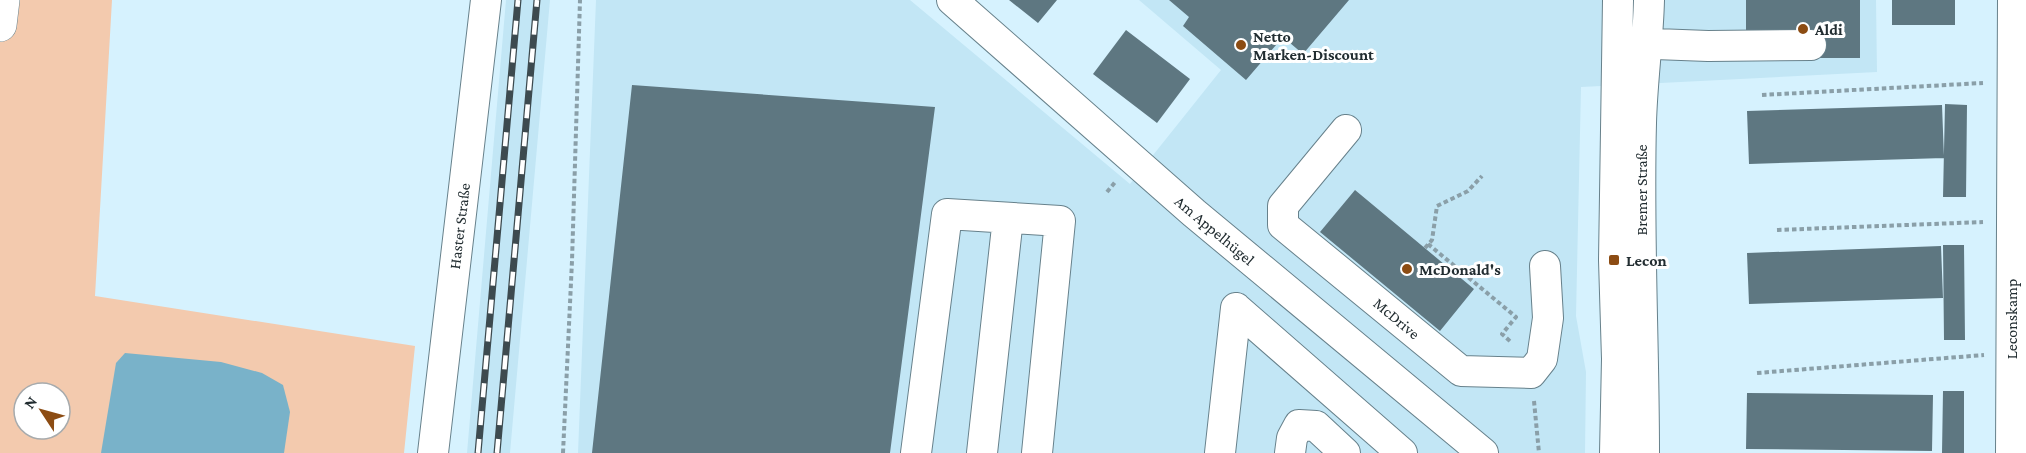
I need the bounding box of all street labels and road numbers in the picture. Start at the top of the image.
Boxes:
street label: Bremer Straße [1633,144,1650,236]
street label: Haster Straße [446,182,473,270]
street label: Am Appelhügel [1171,192,1258,269]
street label: Leconskamp [2003,279,2021,359]
street label: McDrive [1370,294,1423,342]

